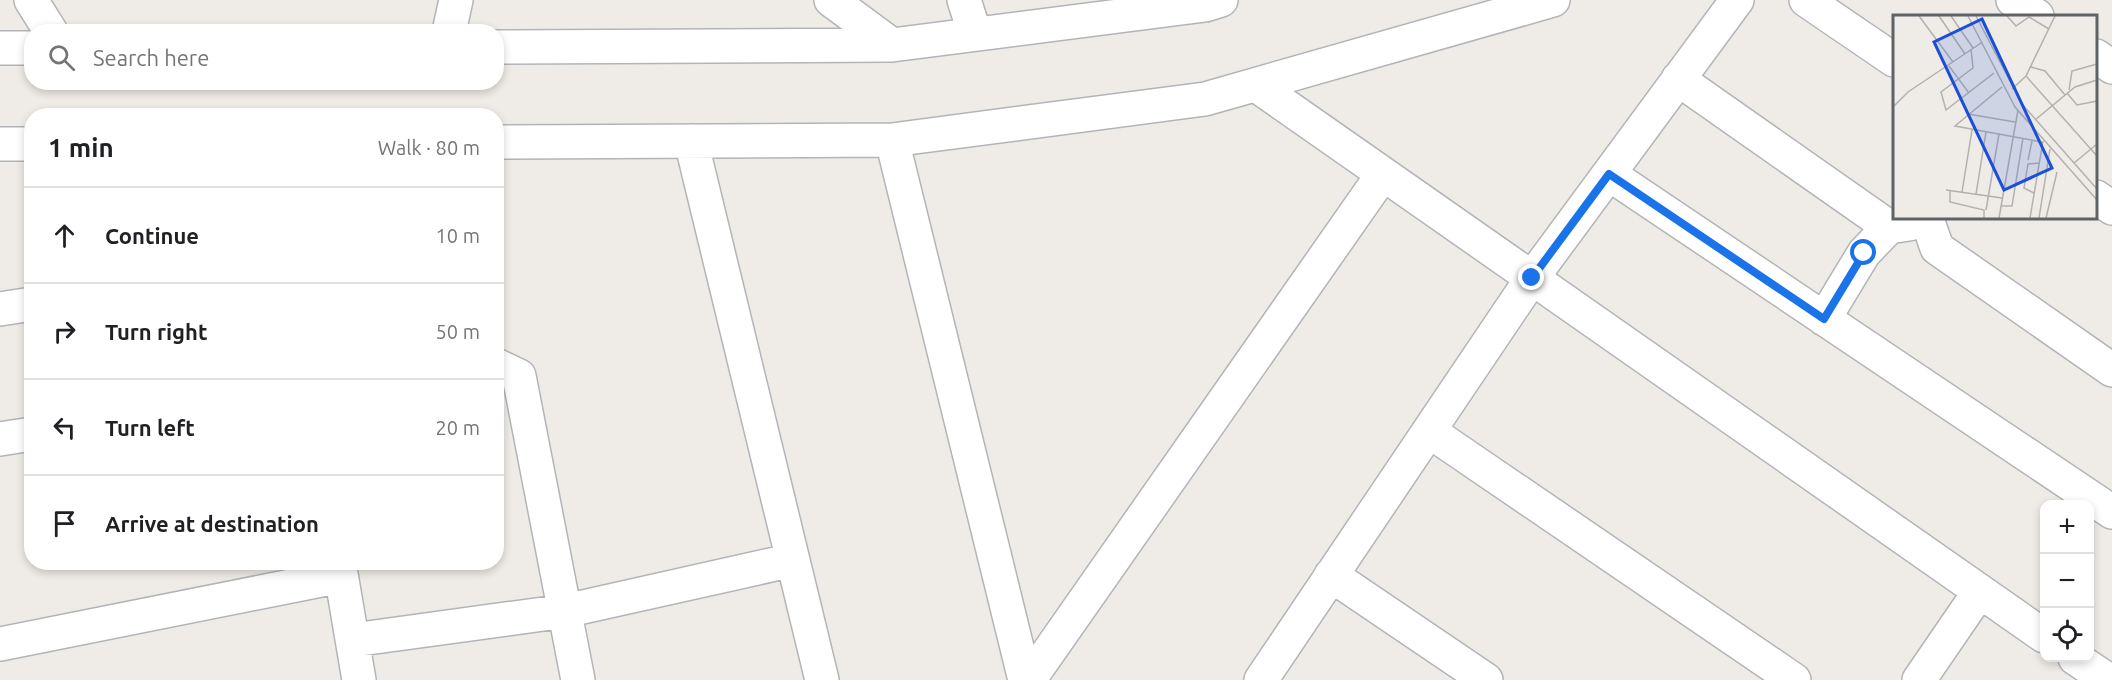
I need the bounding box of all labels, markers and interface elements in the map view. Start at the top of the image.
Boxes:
inset map [1893,15,2097,219]
search box [24,24,504,90]
icon: search [45,41,78,74]
text: Search here [93,45,209,70]
text: 1 min [48,133,114,162]
text: Walk · 80 m [378,136,480,159]
icon: ahead [48,219,81,252]
text: Continue [105,223,199,248]
text: 10 m [436,224,480,247]
route start [1850,239,1876,265]
route end [1518,264,1544,290]
icon: right [48,315,81,348]
text: Turn right [105,319,207,344]
text: 50 m [436,320,480,343]
icon: left [48,411,81,444]
text: Turn left [105,415,195,440]
text: 20 m [436,416,480,439]
map controls [2040,500,2094,662]
button: + [2040,500,2094,554]
icon: arrive [48,507,81,540]
text: Arrive at destination [105,511,319,536]
button: − [2040,554,2094,608]
button: locate [2040,608,2094,662]

